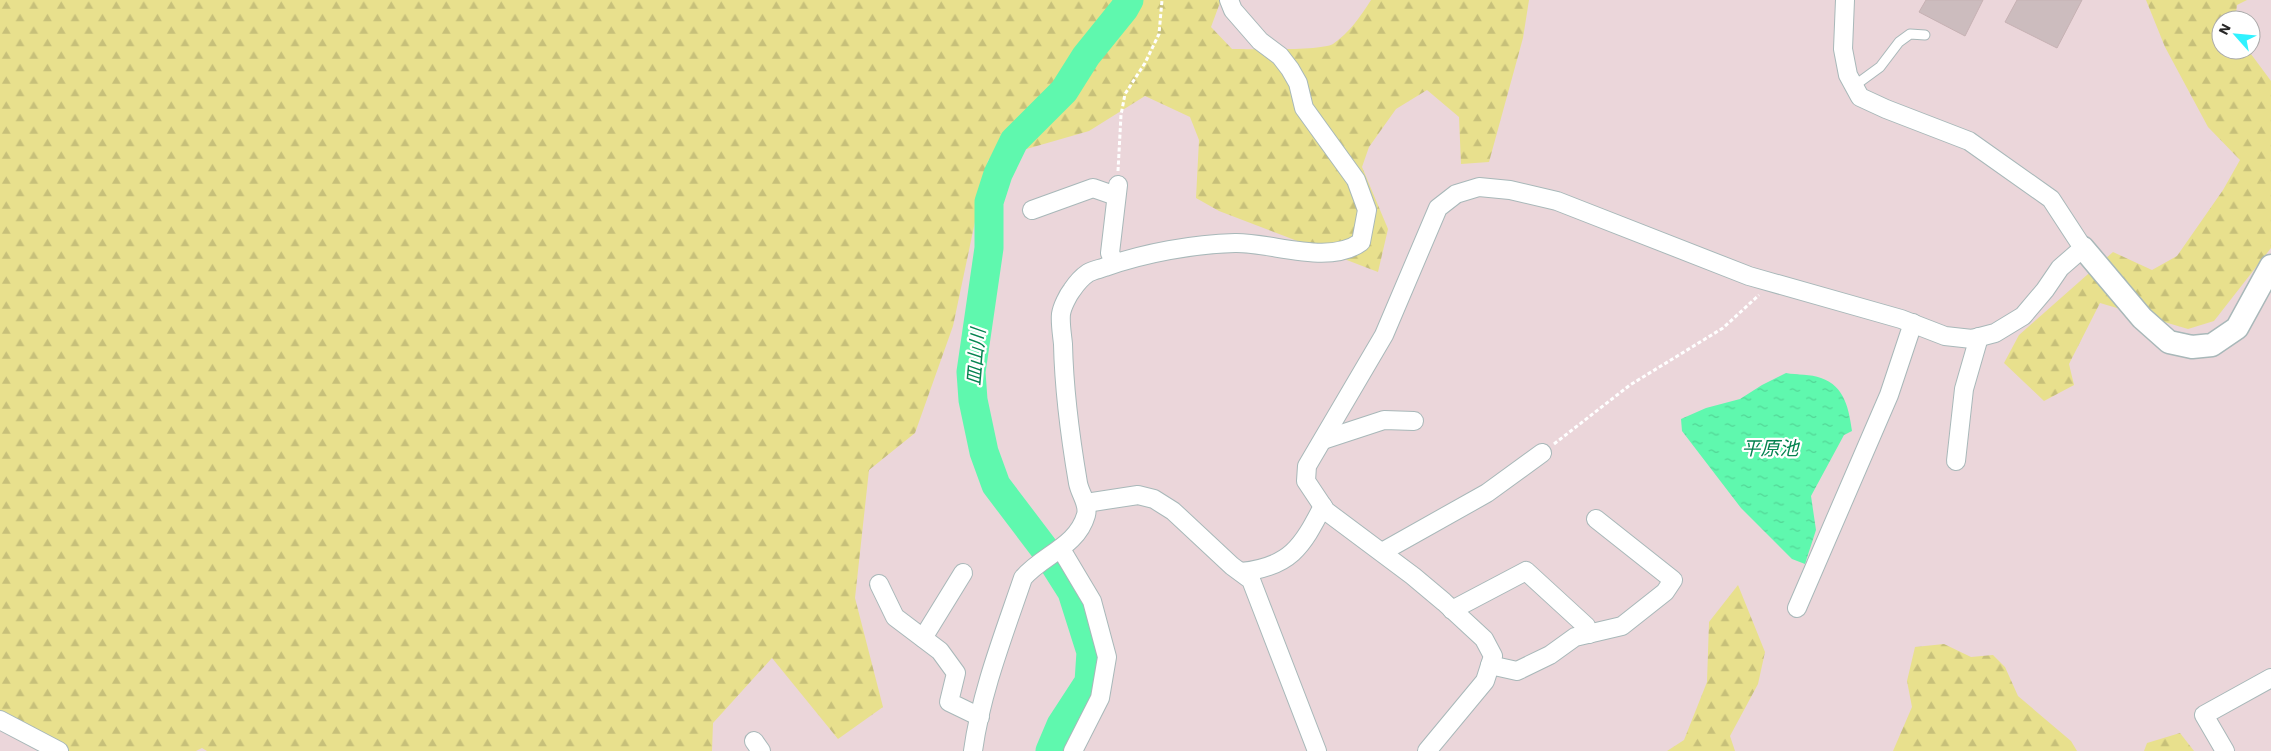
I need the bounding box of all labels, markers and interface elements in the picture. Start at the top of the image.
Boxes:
north arrow [2211,10,2261,60]
text: N [2215,21,2234,37]
water label: 皿山川 [962,326,990,386]
water label: 平原池 [1741,437,1800,460]

